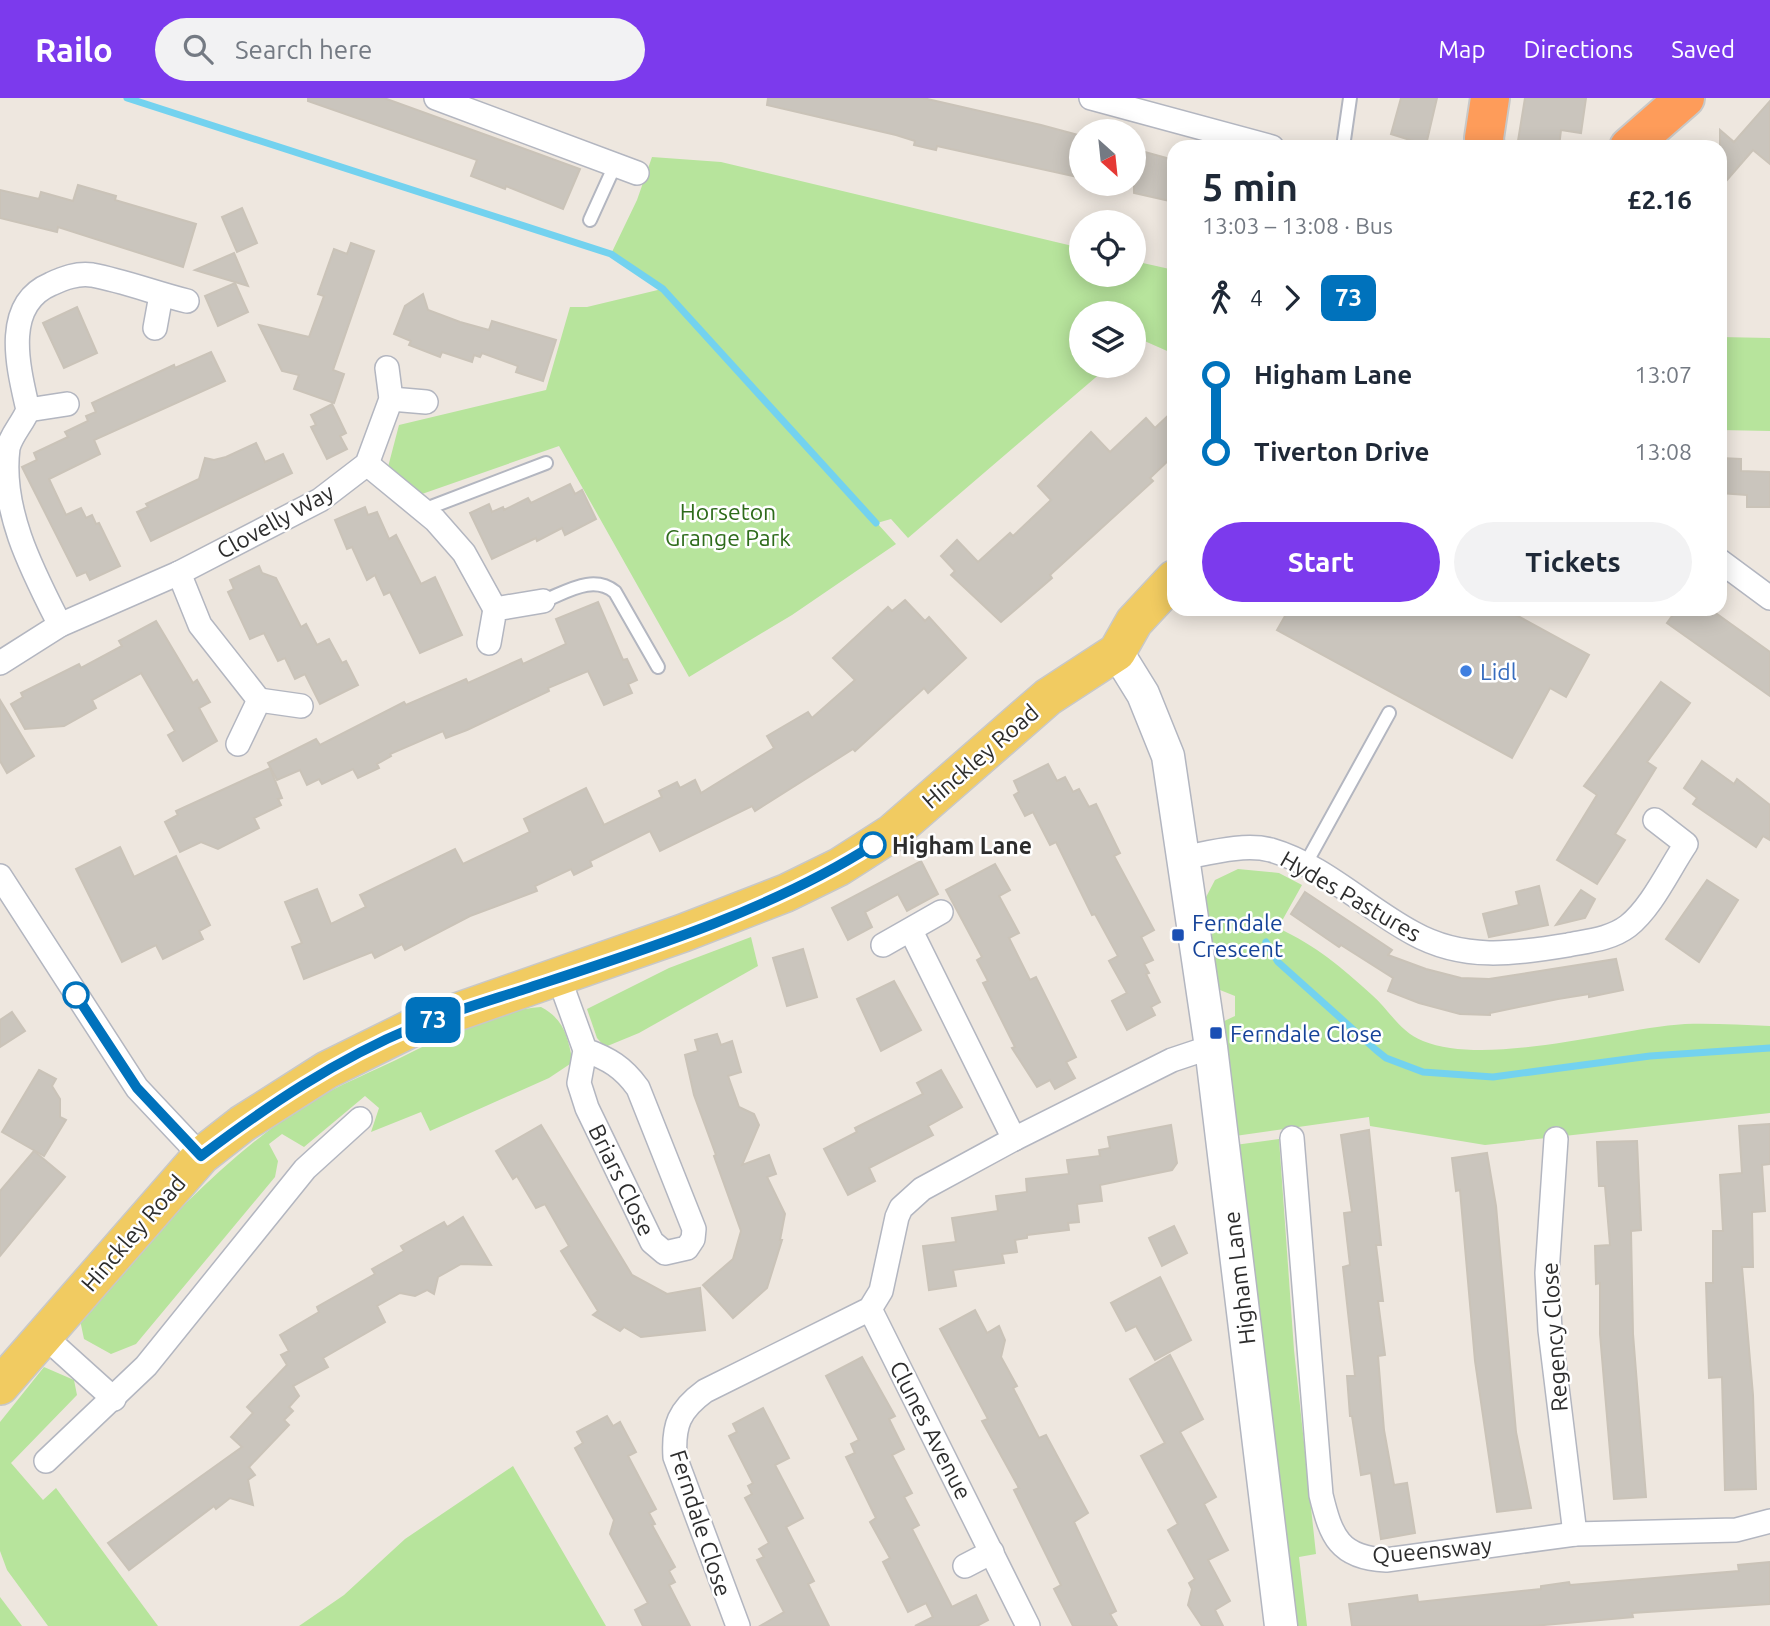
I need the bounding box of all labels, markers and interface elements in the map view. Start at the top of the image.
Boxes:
search box [155,18,645,81]
icon: search [179,30,217,68]
text: Railo [35,31,113,68]
text: Search here [235,35,372,64]
text: Map [1438,36,1485,63]
text: Directions [1523,36,1633,63]
text: Saved [1671,36,1735,63]
north arrow [1069,119,1146,196]
map controls [1069,119,1146,378]
text: 5 min [1202,166,1298,208]
text: £2.16 [1627,185,1692,214]
button: locate [1069,210,1146,287]
text: 13:03 – 13:08 · Bus [1202,213,1393,238]
icon: walk [1202,279,1240,317]
icon: forward [1273,279,1311,317]
text: 73 [1335,284,1362,311]
text: 4 [1250,285,1263,310]
button: layers [1069,301,1146,378]
text: Higham Lane [1254,360,1412,389]
text: 13:07 [1634,362,1692,387]
text: Tiverton Drive [1254,437,1429,466]
text: 13:08 [1634,439,1692,464]
street label: Clovelly Way [212,479,338,563]
park label: Horseton Grange Park [665,499,791,550]
button: Start [1202,522,1440,602]
button: Tickets [1454,522,1692,602]
place label: Lidl [1480,659,1517,684]
marker: Lidl [1458,663,1474,679]
street label: Hinckley Road [917,699,1043,813]
marker: Higham Lane [860,832,886,858]
place label: Higham Lane [892,833,1032,858]
street label: Hydes Pastures [1277,846,1425,946]
place label: Ferndale Crescent [1192,910,1283,961]
marker: Ferndale Crescent [1170,927,1186,943]
unlabelled marker [63,982,89,1008]
line badge: 73 [402,997,464,1043]
text: 73 [419,1006,447,1033]
place label: Ferndale Close [1230,1021,1382,1046]
marker: Ferndale Close [1208,1025,1224,1041]
street label: Briars Close [584,1120,660,1240]
street label: Hinckley Road [76,1170,190,1296]
street label: Higham Lane [1218,1210,1260,1346]
street label: Regency Close [1536,1262,1572,1412]
street label: Clunes Avenue [885,1357,977,1503]
street label: Ferndale Close [666,1447,736,1599]
street label: Queensway [1371,1532,1493,1568]

